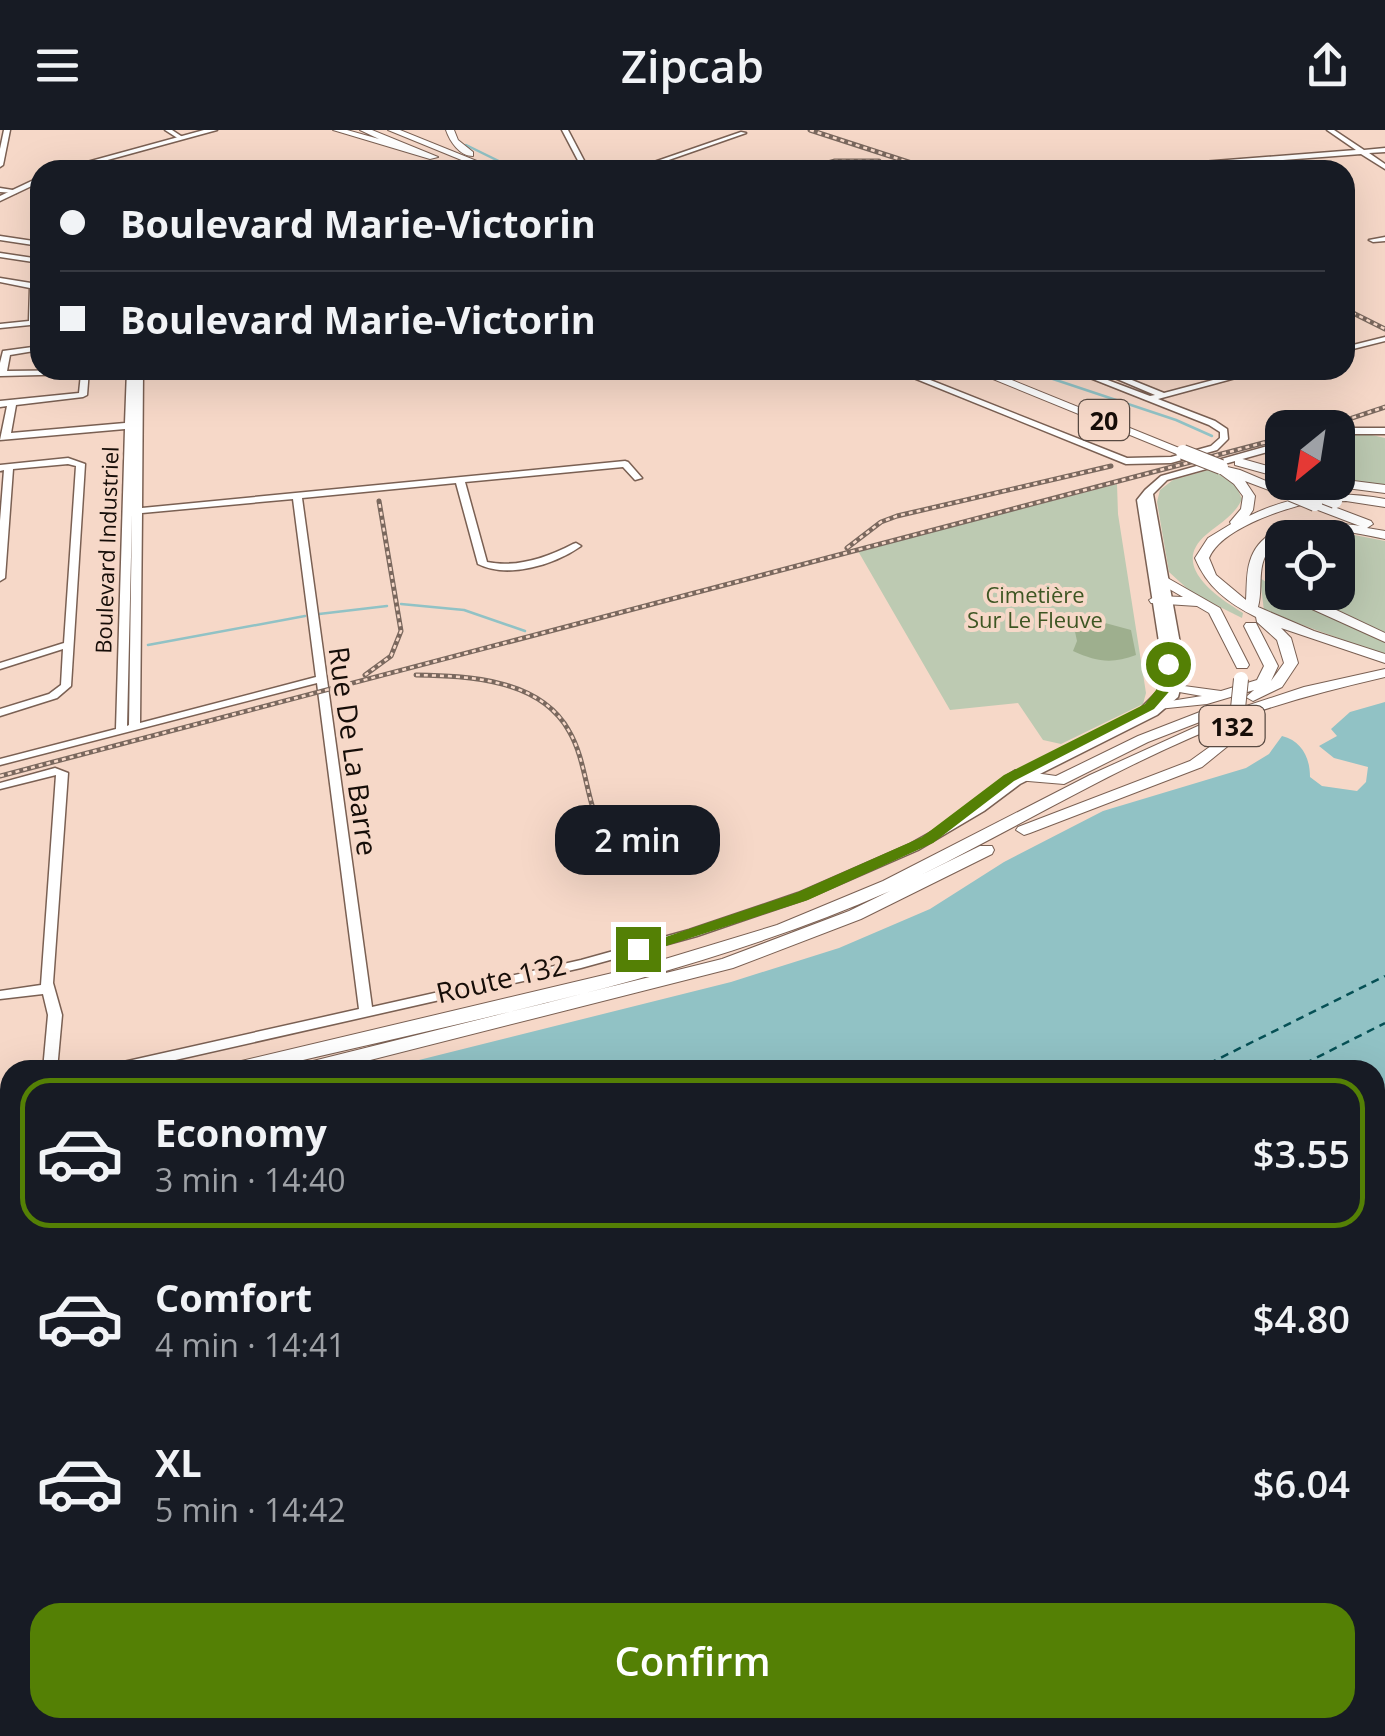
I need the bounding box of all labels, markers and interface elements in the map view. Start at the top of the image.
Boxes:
text: Zipcab [621,35,764,96]
icon: menu [30,38,85,93]
icon: share [1300,38,1355,93]
text: Boulevard Marie-Victorin [120,197,596,249]
text: Boulevard Marie-Victorin [120,293,596,345]
road number: 20 [1079,400,1129,440]
north arrow [1265,410,1355,500]
map controls [1265,410,1355,610]
street label: Boulevard Industriel [87,446,125,654]
button: locate [1265,520,1355,610]
park label: Cimetière Sur Le Fleuve [967,579,1103,634]
route start [1146,642,1191,687]
street label: Rue De La Barre [321,644,387,858]
road number: 132 [1200,706,1264,746]
callout: 2 min [556,804,720,874]
text: 2 min [594,818,681,861]
route end [616,927,661,972]
street label: Route 132 [432,945,570,1011]
text: Economy [155,1106,327,1158]
icon: car [35,1108,125,1198]
text: $3.55 [1253,1127,1350,1179]
text: 3 min · 14:40 [155,1158,346,1201]
text: Comfort [155,1271,312,1323]
icon: car [35,1273,125,1363]
text: $4.80 [1253,1292,1350,1344]
text: 4 min · 14:41 [155,1323,346,1366]
text: XL [155,1436,202,1488]
icon: car [35,1438,125,1528]
text: $6.04 [1253,1457,1350,1509]
text: 5 min · 14:42 [155,1488,346,1531]
button: Confirm [30,1603,1355,1718]

